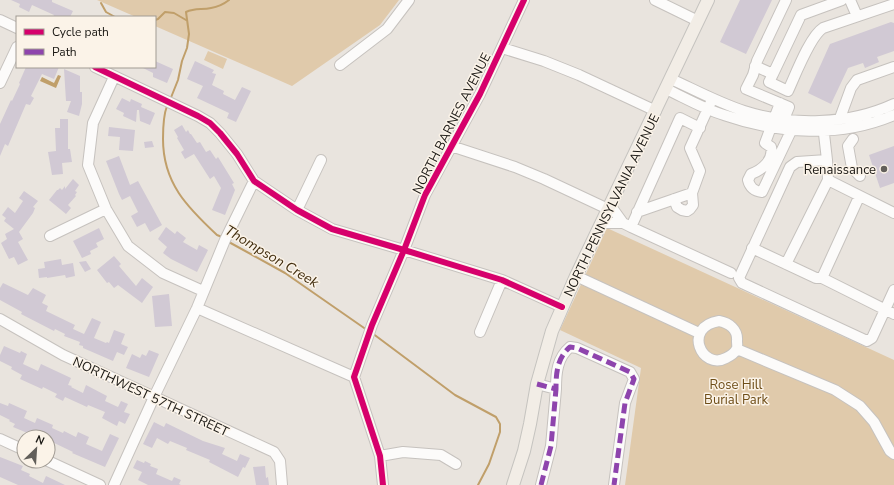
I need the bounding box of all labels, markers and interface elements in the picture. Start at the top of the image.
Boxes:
legend [16,16,156,68]
text: Cycle path [52,24,109,40]
text: Path [52,44,77,60]
street label: NORTH BARNES AVENUE [408,50,495,197]
street label: NORTH PENNSYLVANIA AVENUE [560,111,664,300]
place label: Renaissance [804,161,876,179]
marker: Renaissance [879,164,889,174]
water label: Thompson Creek [221,221,323,293]
street label: NORTHWEST 57TH STREET [70,353,232,441]
park label: Rose Hill Burial Park [704,376,768,409]
north arrow [16,429,56,469]
text: N [33,432,47,449]

